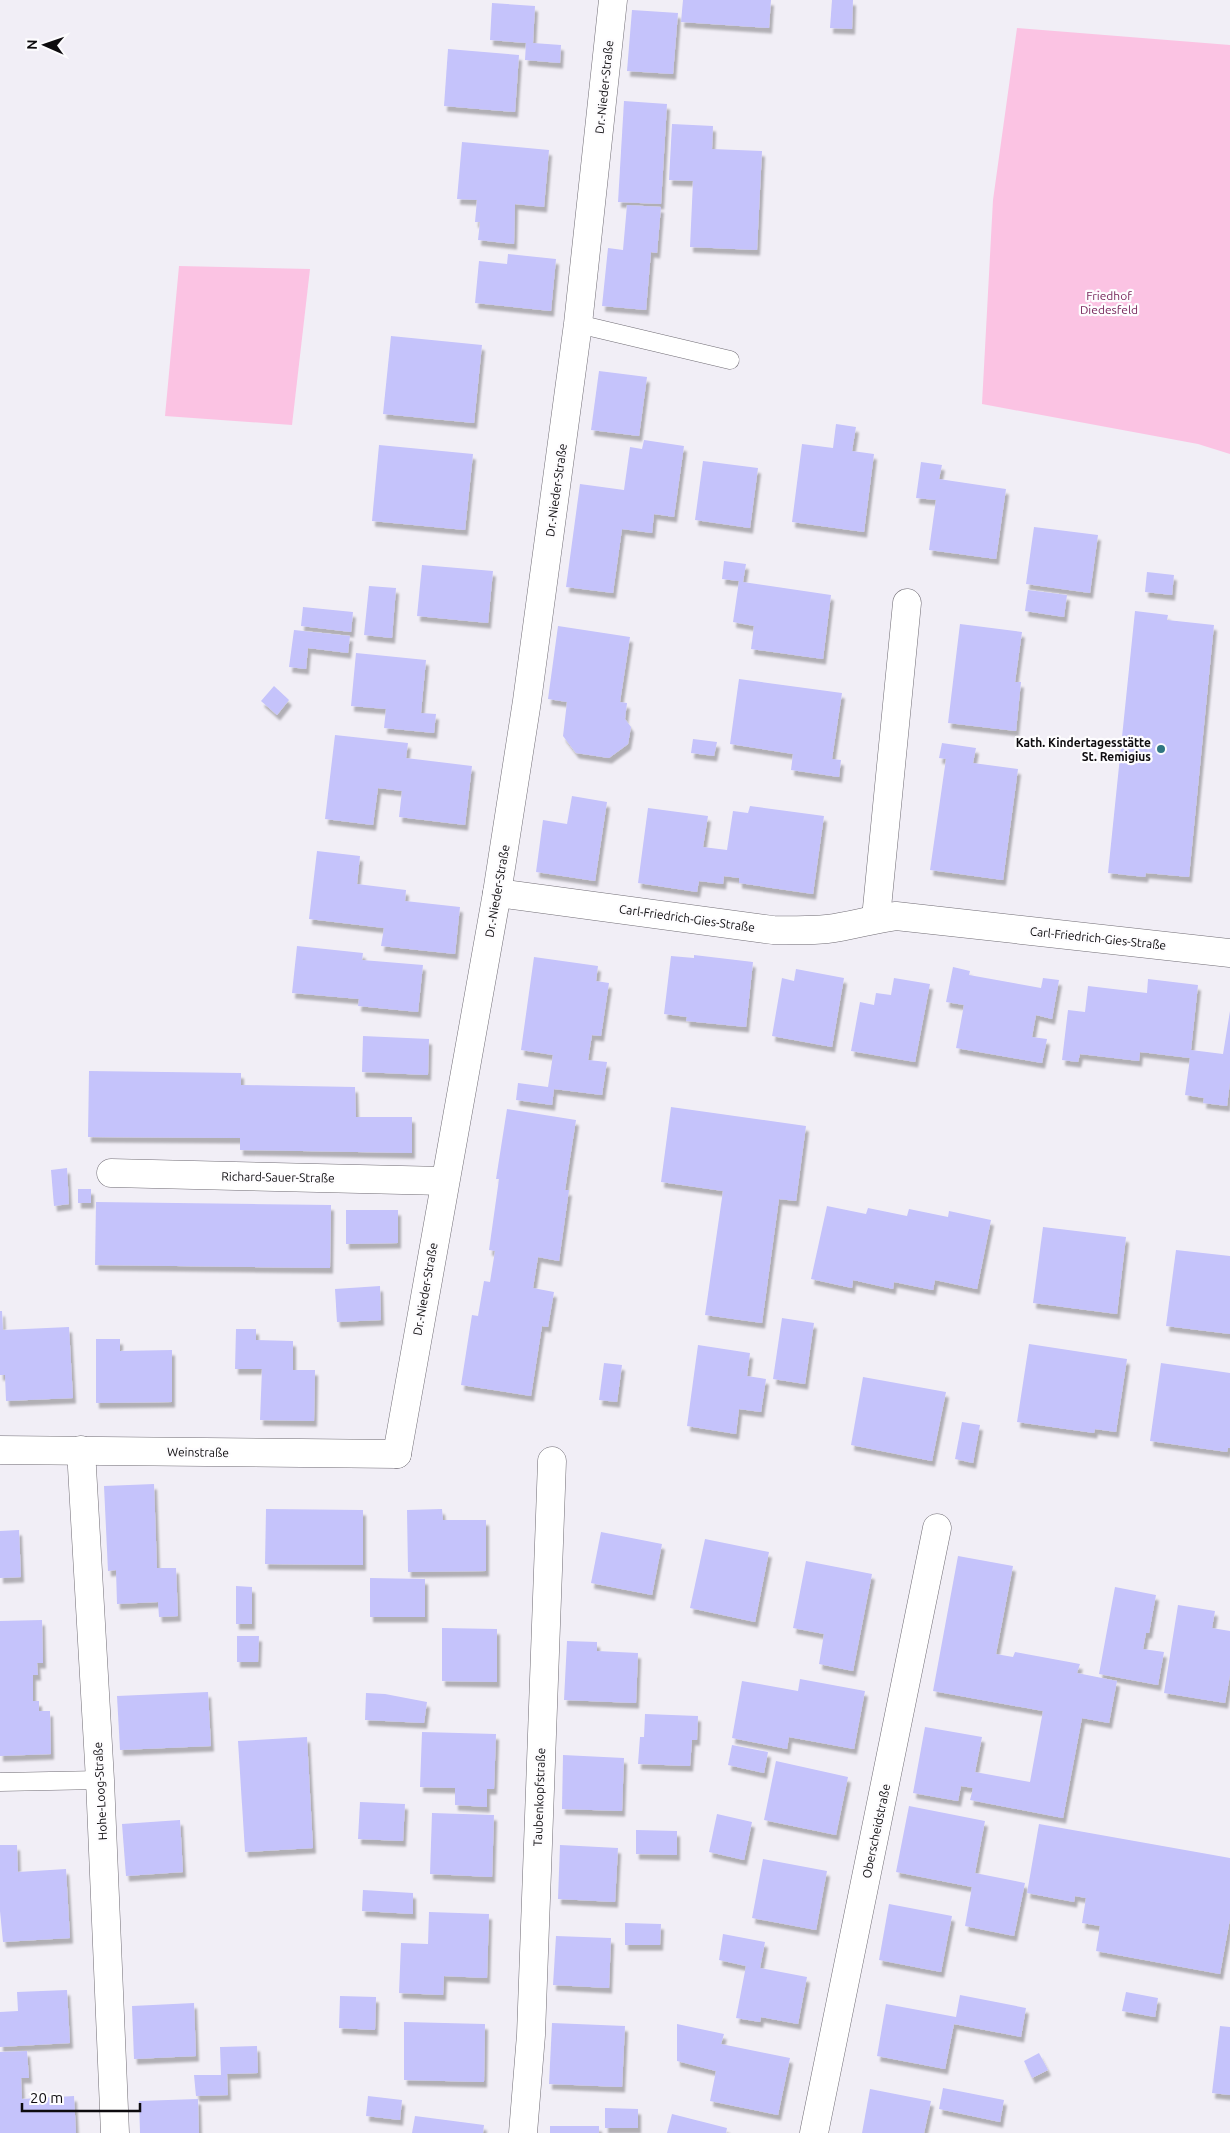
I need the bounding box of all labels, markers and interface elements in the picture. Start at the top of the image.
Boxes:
north arrow [20,20,70,70]
text: N [24,39,40,50]
street label: Dr.-Nieder-Straße [593,40,615,134]
park label: Friedhof Diedesfeld [1080,289,1138,316]
street label: Dr.-Nieder-Straße [543,443,569,537]
place label: Kath. Kindertagesstätte St. Remigius [1016,736,1151,763]
marker: Kath. Kindertagesstätte St. Remigius [1155,743,1167,755]
street label: Dr.-Nieder-Straße [482,844,512,938]
street label: Carl-Friedrich-Gies-Straße [618,902,756,934]
street label: Carl-Friedrich-Gies-Straße [1029,924,1167,952]
street label: Richard-Sauer-Straße [221,1170,335,1184]
street label: Dr.-Nieder-Straße [410,1242,440,1336]
street label: Weinstraße [167,1445,229,1459]
street label: Hohe-Loog-Straße [91,1742,109,1840]
street label: Taubenkopfstraße [531,1747,547,1847]
street label: Oberscheidstraße [860,1783,892,1879]
scale bar [22,2080,140,2112]
text: 20 m [30,2089,63,2106]

